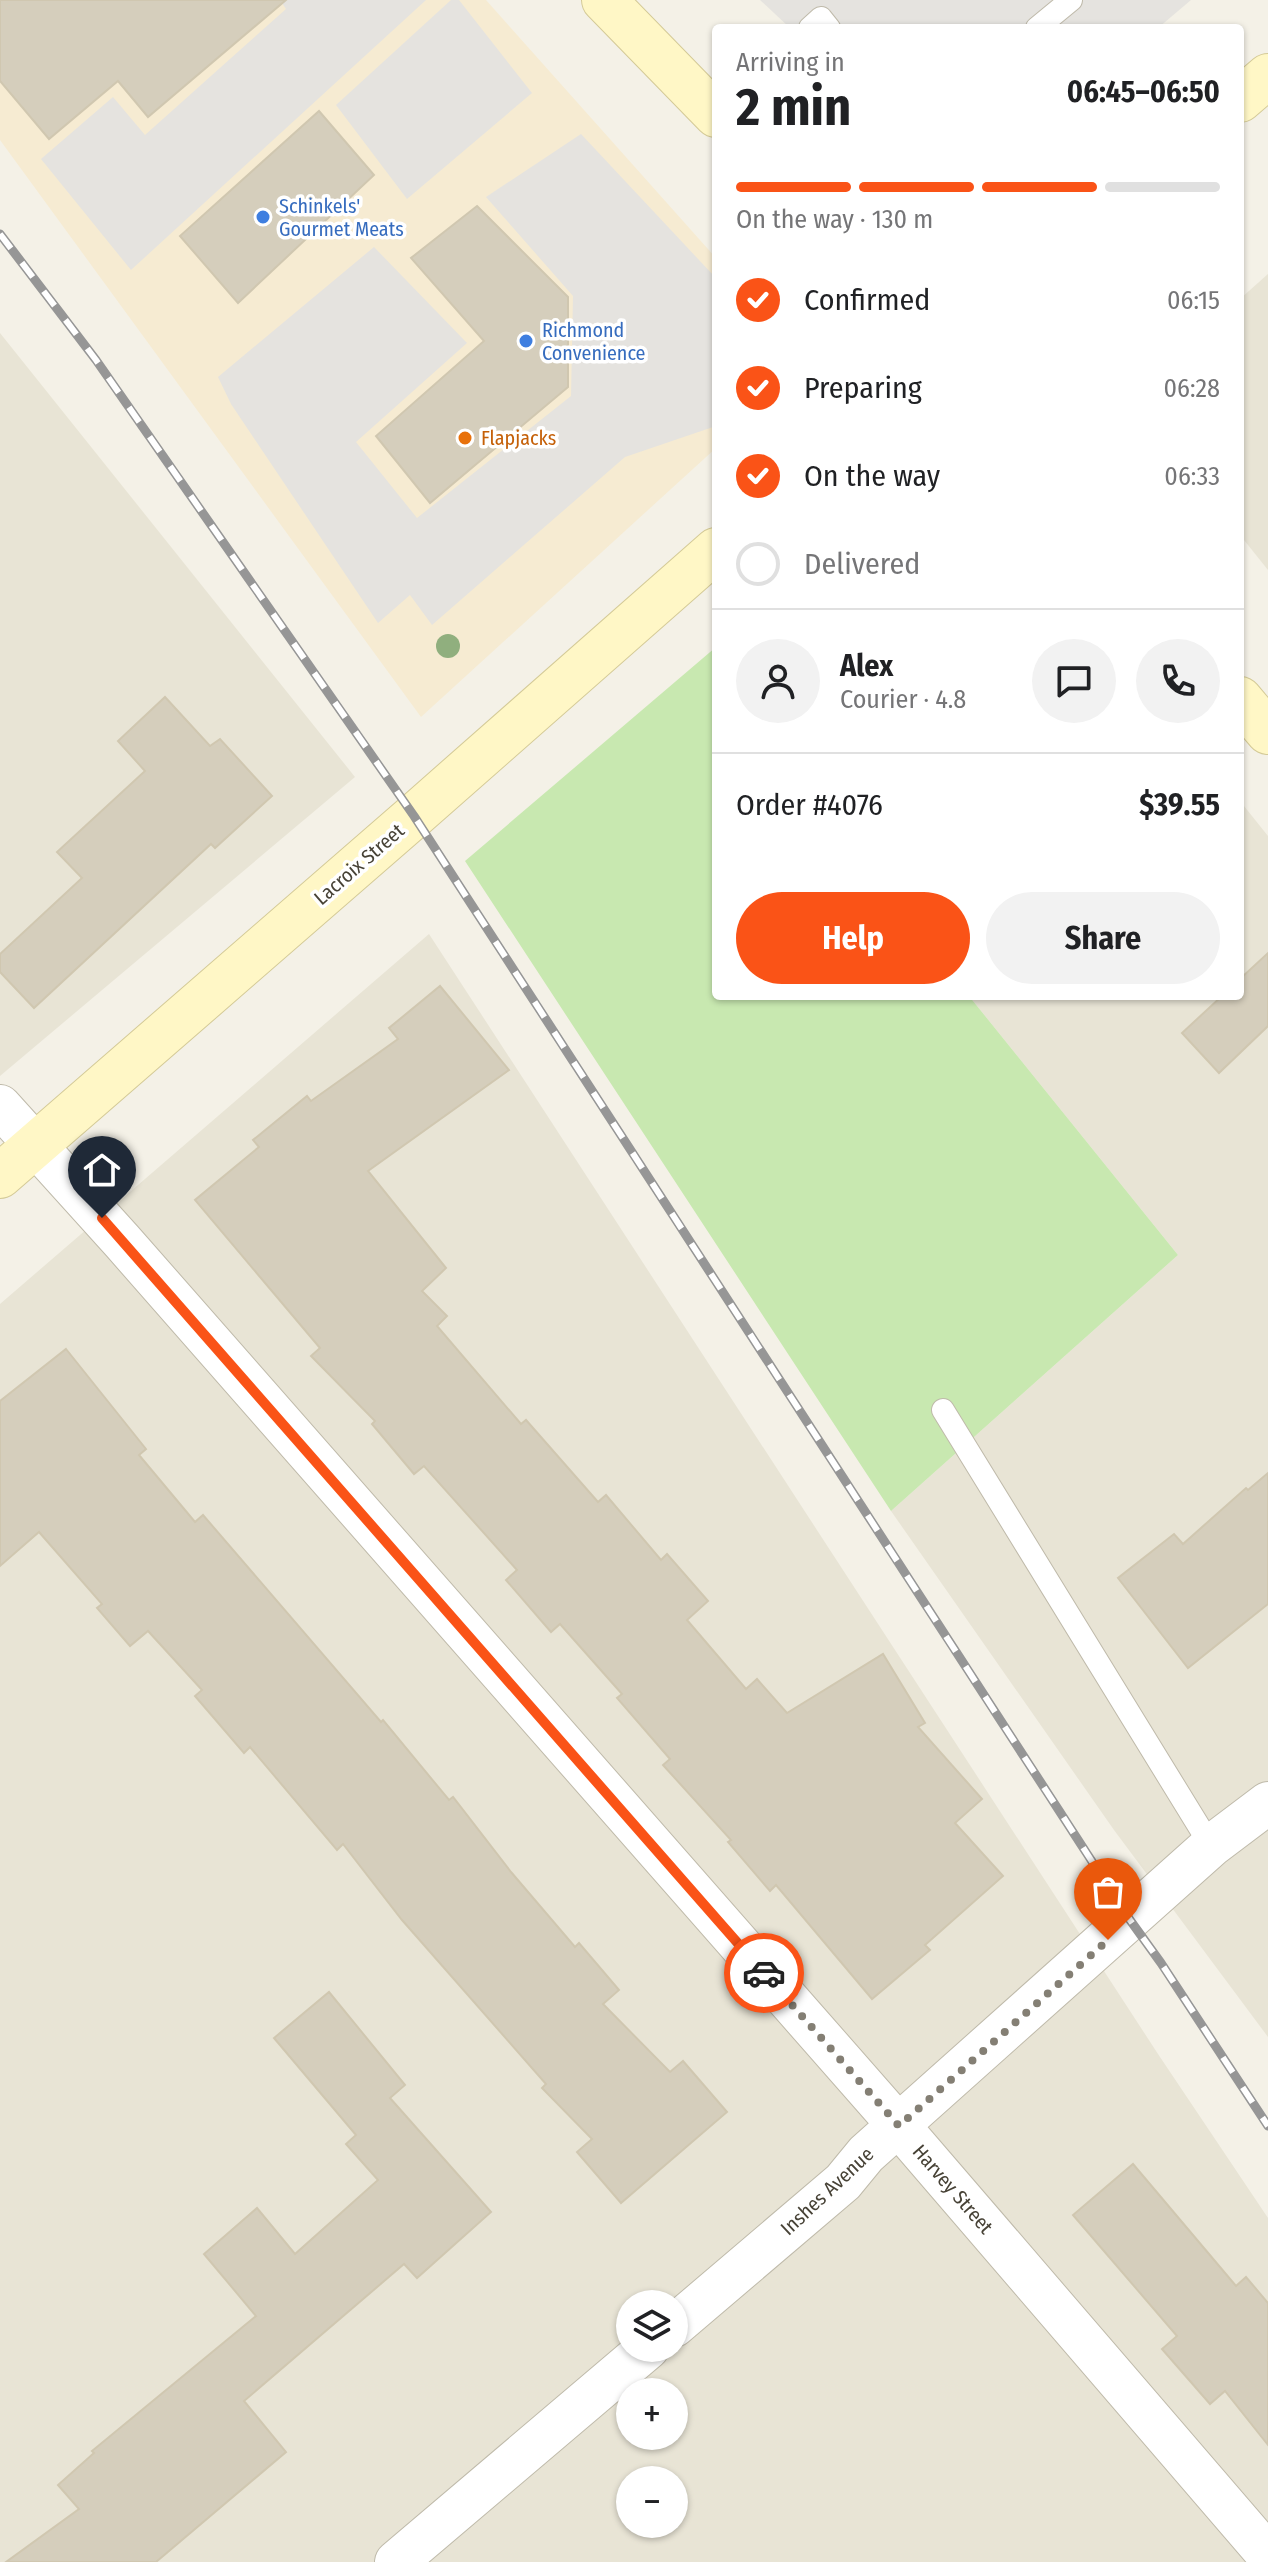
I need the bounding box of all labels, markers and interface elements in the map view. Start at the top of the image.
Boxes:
text: Arriving in [736,47,845,78]
text: 06:45–06:50 [1067,74,1220,110]
text: 2 min [736,76,851,139]
place label: Schinkels' Gourmet Meats [279,194,404,241]
text: On the way · 130 m [736,204,933,235]
marker: Schinkels' Gourmet Meats [254,208,272,226]
icon: check [736,278,780,322]
text: Confirmed [804,282,930,318]
text: 06:15 [1167,285,1220,316]
place label: Richmond Convenience [542,318,645,365]
marker: Richmond Convenience [517,332,535,350]
icon: check [736,366,780,410]
text: Preparing [804,370,922,406]
text: 06:28 [1164,373,1220,404]
place label: Flapjacks [481,426,556,450]
marker: Flapjacks [456,429,474,447]
icon: check [736,454,780,498]
text: On the way [804,458,940,494]
text: 06:33 [1164,461,1220,492]
text: Delivered [804,546,920,582]
button: person [736,639,820,723]
button: chat [1032,639,1116,723]
button: phone [1136,639,1220,723]
text: Alex [840,648,893,684]
text: Courier · 4.8 [840,684,966,715]
text: Order #4076 [736,787,883,823]
text: $39.55 [1139,787,1220,823]
street label: Lacroix Street [309,818,409,910]
button: Help [736,892,970,984]
button: Share [986,892,1220,984]
pin [68,1136,136,1218]
icon: home [80,1148,124,1192]
pin [1074,1858,1142,1940]
icon: bag [1086,1870,1130,1914]
courier [724,1933,804,2013]
icon: car [742,1951,786,1995]
street label: Harvey Street [908,2139,999,2239]
street label: Inshes Avenue [776,2142,878,2240]
map controls [616,2290,688,2538]
button: layers [616,2290,688,2362]
button: + [616,2378,688,2450]
button: − [616,2466,688,2538]

